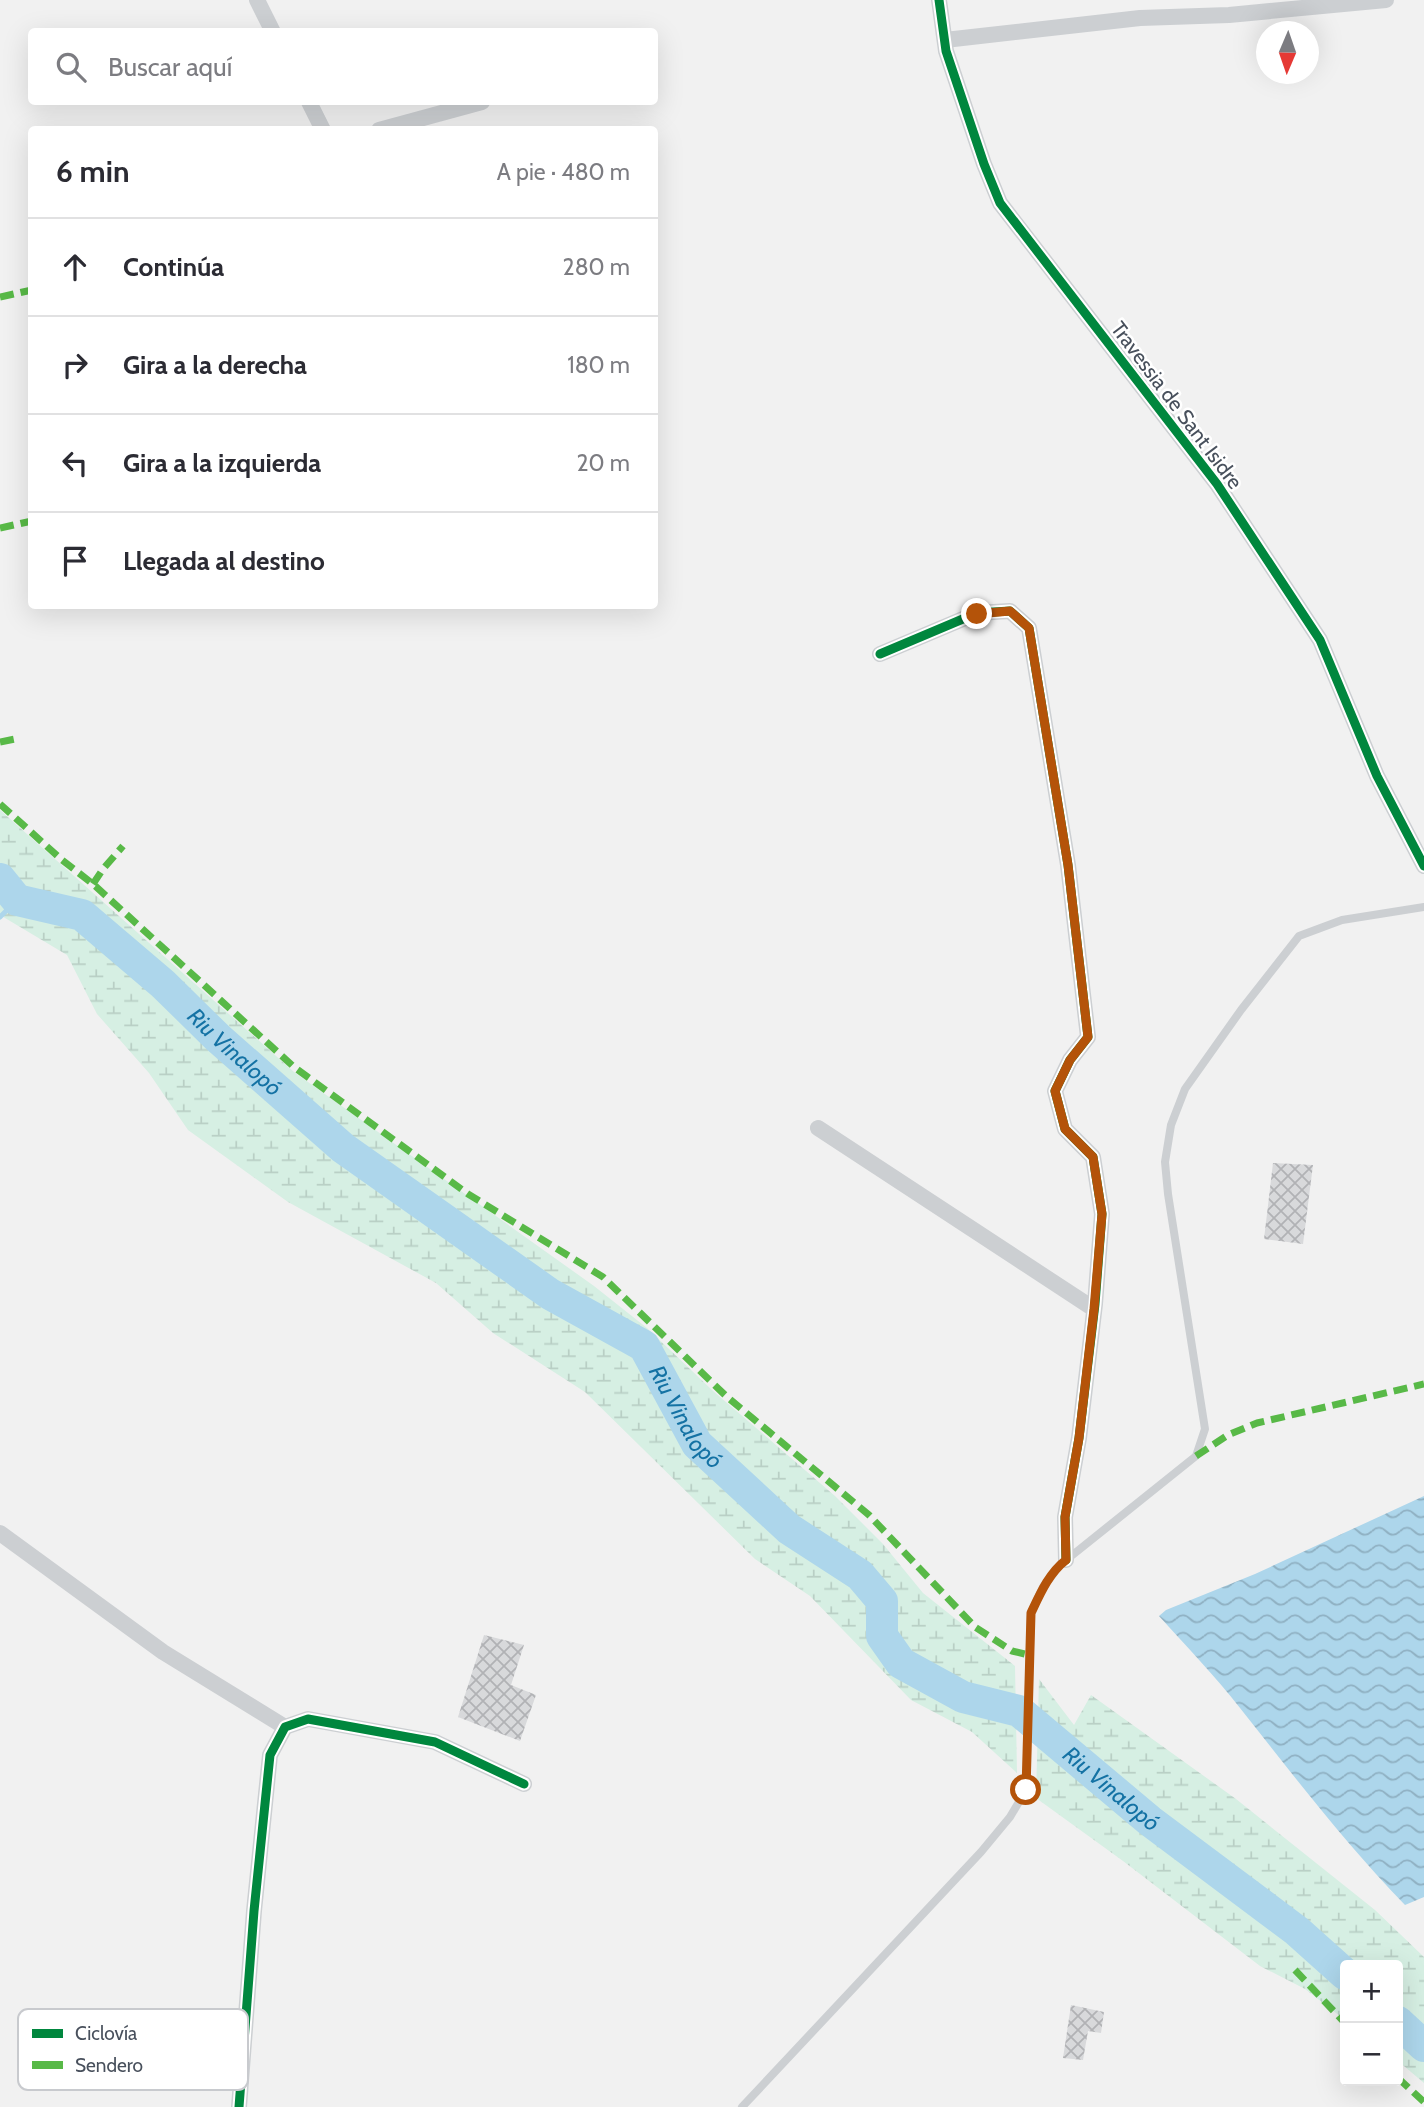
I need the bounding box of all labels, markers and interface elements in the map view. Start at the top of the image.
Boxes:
north arrow [1256,21,1319,84]
search box [28,28,658,105]
icon: search [52,48,90,86]
text: Buscar aquí [108,51,232,83]
text: 6 min [56,153,129,190]
text: A pie · 480 m [497,158,630,186]
icon: ahead [56,248,94,286]
text: Continúa [123,251,224,283]
text: 280 m [563,253,630,281]
street label: Travessia de Sant Isidre [1106,316,1248,494]
icon: right [56,346,94,384]
text: Gira a la derecha [123,349,307,381]
text: 180 m [567,351,630,379]
icon: left [56,444,94,482]
text: Gira a la izquierda [123,447,321,479]
text: 20 m [577,449,630,477]
icon: arrive [56,542,94,580]
text: Llegada al destino [123,545,325,577]
route end [961,598,992,629]
water label: Riu Vinalopó [182,1002,288,1102]
water label: Riu Vinalopó [643,1360,728,1475]
water label: Riu Vinalopó [1058,1740,1165,1837]
route start [1010,1774,1041,1805]
map controls [1340,1960,1403,2086]
button: + [1340,1960,1403,2023]
legend [18,2009,248,2090]
text: Ciclovía [75,2022,137,2045]
button: − [1340,2023,1403,2086]
text: Sendero [75,2054,143,2077]

